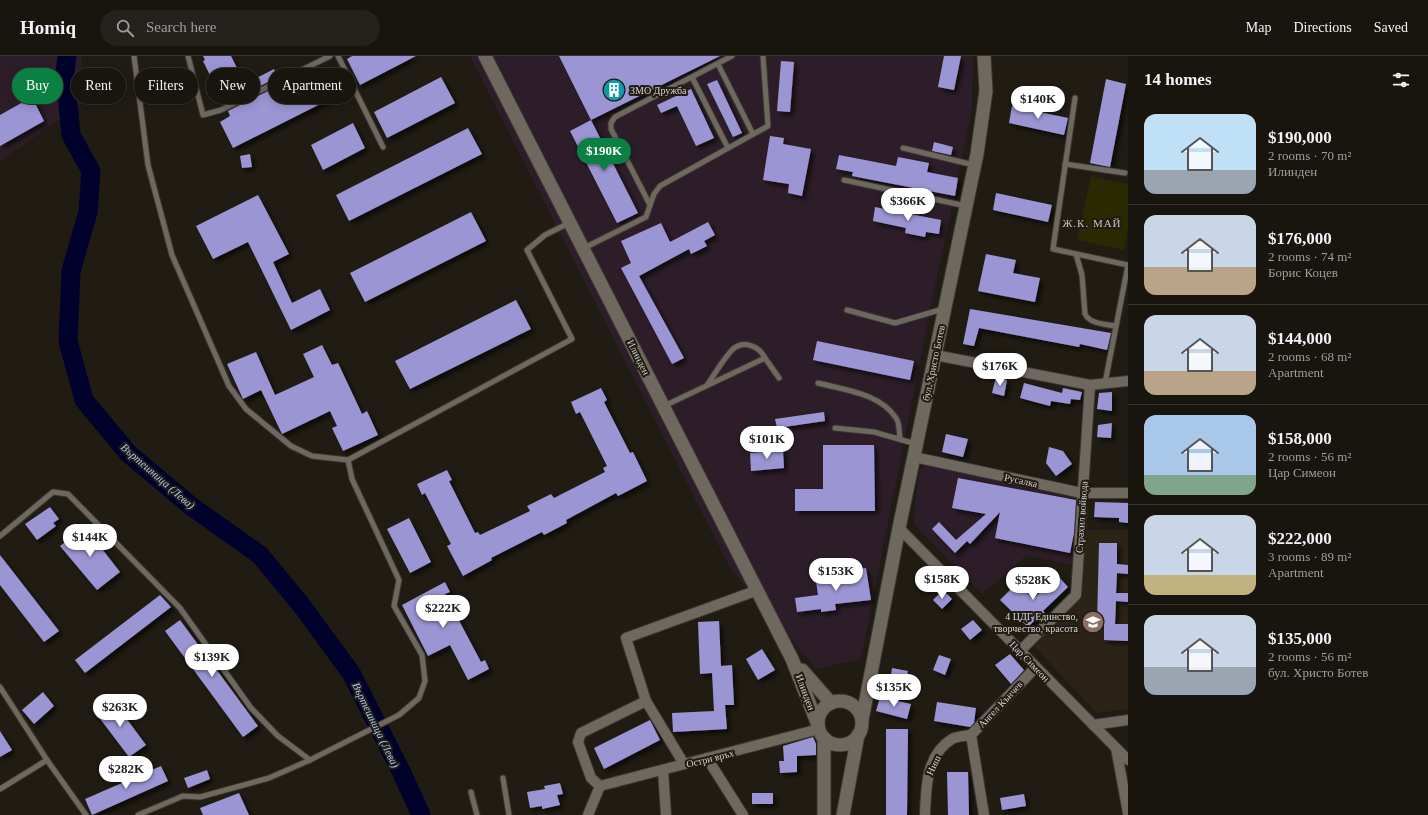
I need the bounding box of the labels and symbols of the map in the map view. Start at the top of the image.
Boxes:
building icon: ЗМО Дружба [601,77,627,103]
place label: ЗМО Дружба [630,85,687,96]
pin: $140K [1010,86,1066,120]
pin: $190K [576,138,632,172]
pin: $366K [880,188,936,222]
district label: Ж.К. МАЙ [1062,217,1122,229]
street label: бул. Христо Ботев [920,324,947,402]
street label: Илинден [625,338,652,377]
pin: $176K [972,353,1028,387]
pin: $101K [739,426,795,460]
water label: Въртешница (Лева) [118,441,198,512]
street label: Русалка [1003,472,1039,489]
street label: Страхил войвода [1073,480,1090,553]
pin: $144K [62,524,118,558]
pin: $153K [808,558,864,592]
pin: $158K [914,566,970,600]
pin: $528K [1005,567,1061,601]
pin: $222K [415,595,471,629]
school or university icon: 4 ЦДГ Единство, творчество, красота [1080,609,1106,635]
place label: 4 ЦДГ Единство, творчество, красота [994,611,1079,634]
street label: Цар Симеон [1008,639,1052,684]
pin: $139K [184,644,240,678]
street label: Илинден [794,673,818,712]
pin: $135K [866,674,922,708]
street label: Ангел Кънчев [976,679,1025,730]
water label: Въртешница (Лева) [349,680,402,770]
pin: $263K [92,694,148,728]
street label: Остри връх [685,747,735,770]
street label: Ниш [924,753,943,777]
pin: $282K [98,756,154,790]

